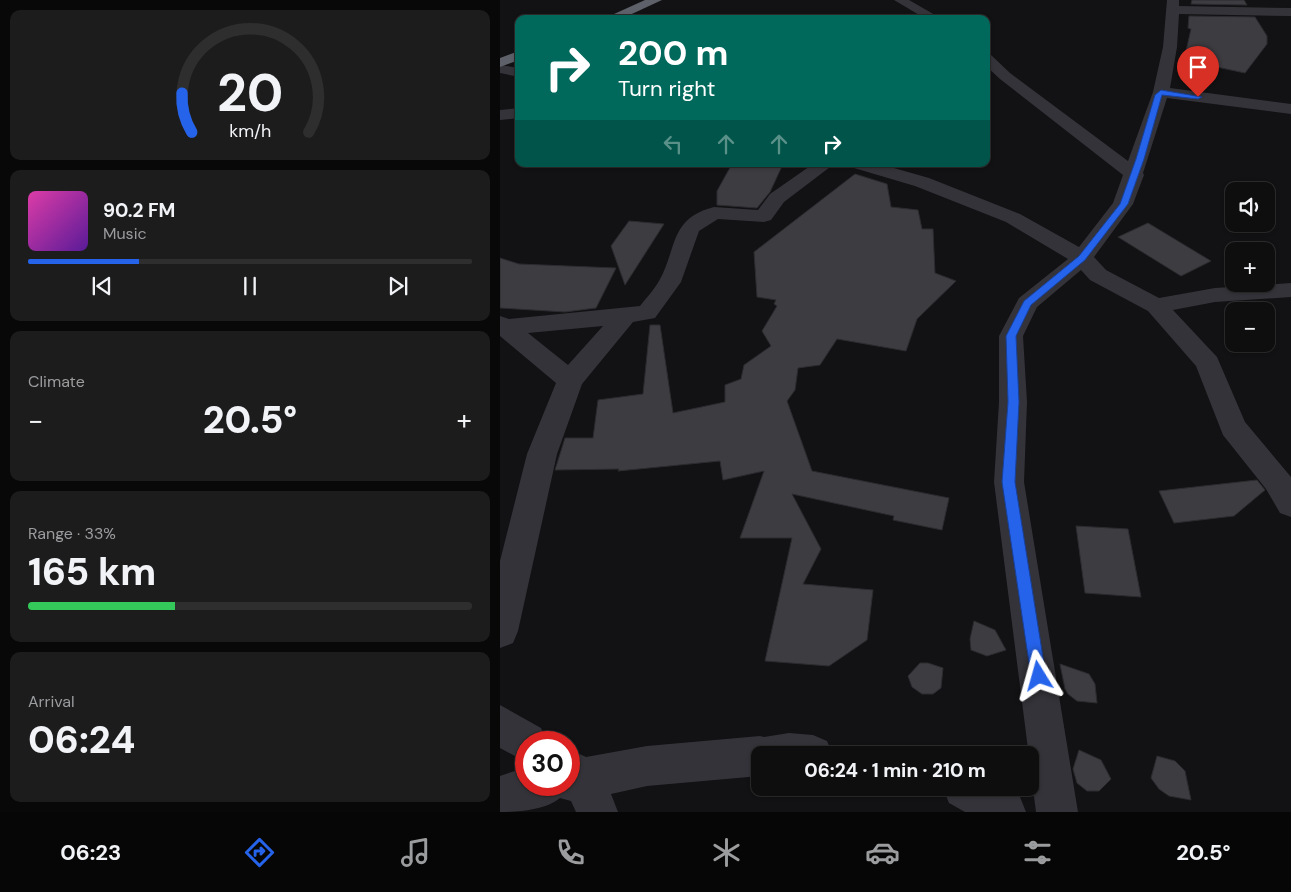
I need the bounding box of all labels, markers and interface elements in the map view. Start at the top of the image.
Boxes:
text: 200 m [618,30,729,76]
icon: right [535,35,600,100]
pin [1177,46,1219,97]
icon: arrive [1184,53,1212,81]
text: 20 [217,59,283,127]
text: Turn right [618,74,715,103]
text: km/h [229,119,271,143]
icon: left [659,130,687,158]
icon: ahead [712,130,740,158]
icon: ahead [765,130,793,158]
icon: right [818,130,846,158]
map controls [1225,182,1275,352]
button: sound [1225,182,1275,232]
text: 90.2 FM [103,198,175,223]
text: Music [103,223,147,244]
button: + [1225,242,1275,292]
icon: previous [88,272,116,300]
icon: pause [236,272,264,300]
icon: next [384,272,412,300]
button: − [1225,302,1275,352]
text: Climate [28,371,85,392]
text: 20.5° [203,395,297,445]
text: − [28,402,43,439]
text: + [457,402,472,439]
text: Range · 33% [28,523,116,544]
text: 165 km [28,547,156,597]
position arrow [1012,649,1064,701]
text: Arrival [28,691,75,712]
text: 06:24 [28,715,135,765]
speed limit sign: 30 [515,731,580,796]
text: 06:24 · 1 min · 210 m [804,758,986,783]
icon: directions [242,835,277,870]
icon: music [398,835,433,870]
icon: phone [553,835,588,870]
icon: climate [709,835,744,870]
icon: car [865,835,900,870]
icon: filters [1020,835,1055,870]
text: 06:23 [60,838,121,867]
text: 20.5° [1176,838,1231,867]

